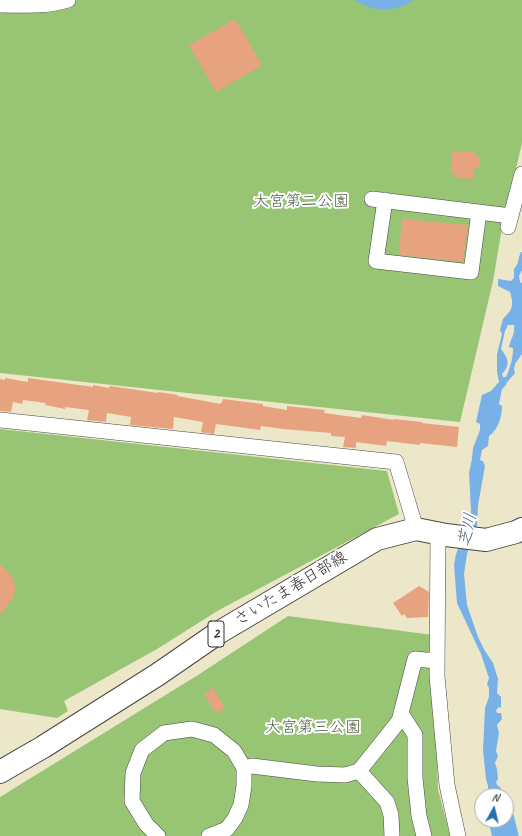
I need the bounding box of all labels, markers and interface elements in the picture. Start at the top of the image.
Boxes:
park label: 大宮第二公園 [253,192,349,212]
water label: 芝川 [454,511,482,549]
street label: さいたま春日部線 [231,548,351,630]
road number: 2 [208,621,224,647]
park label: 大宮第三公園 [265,718,361,738]
north arrow [474,788,514,828]
text: N [491,790,500,805]

